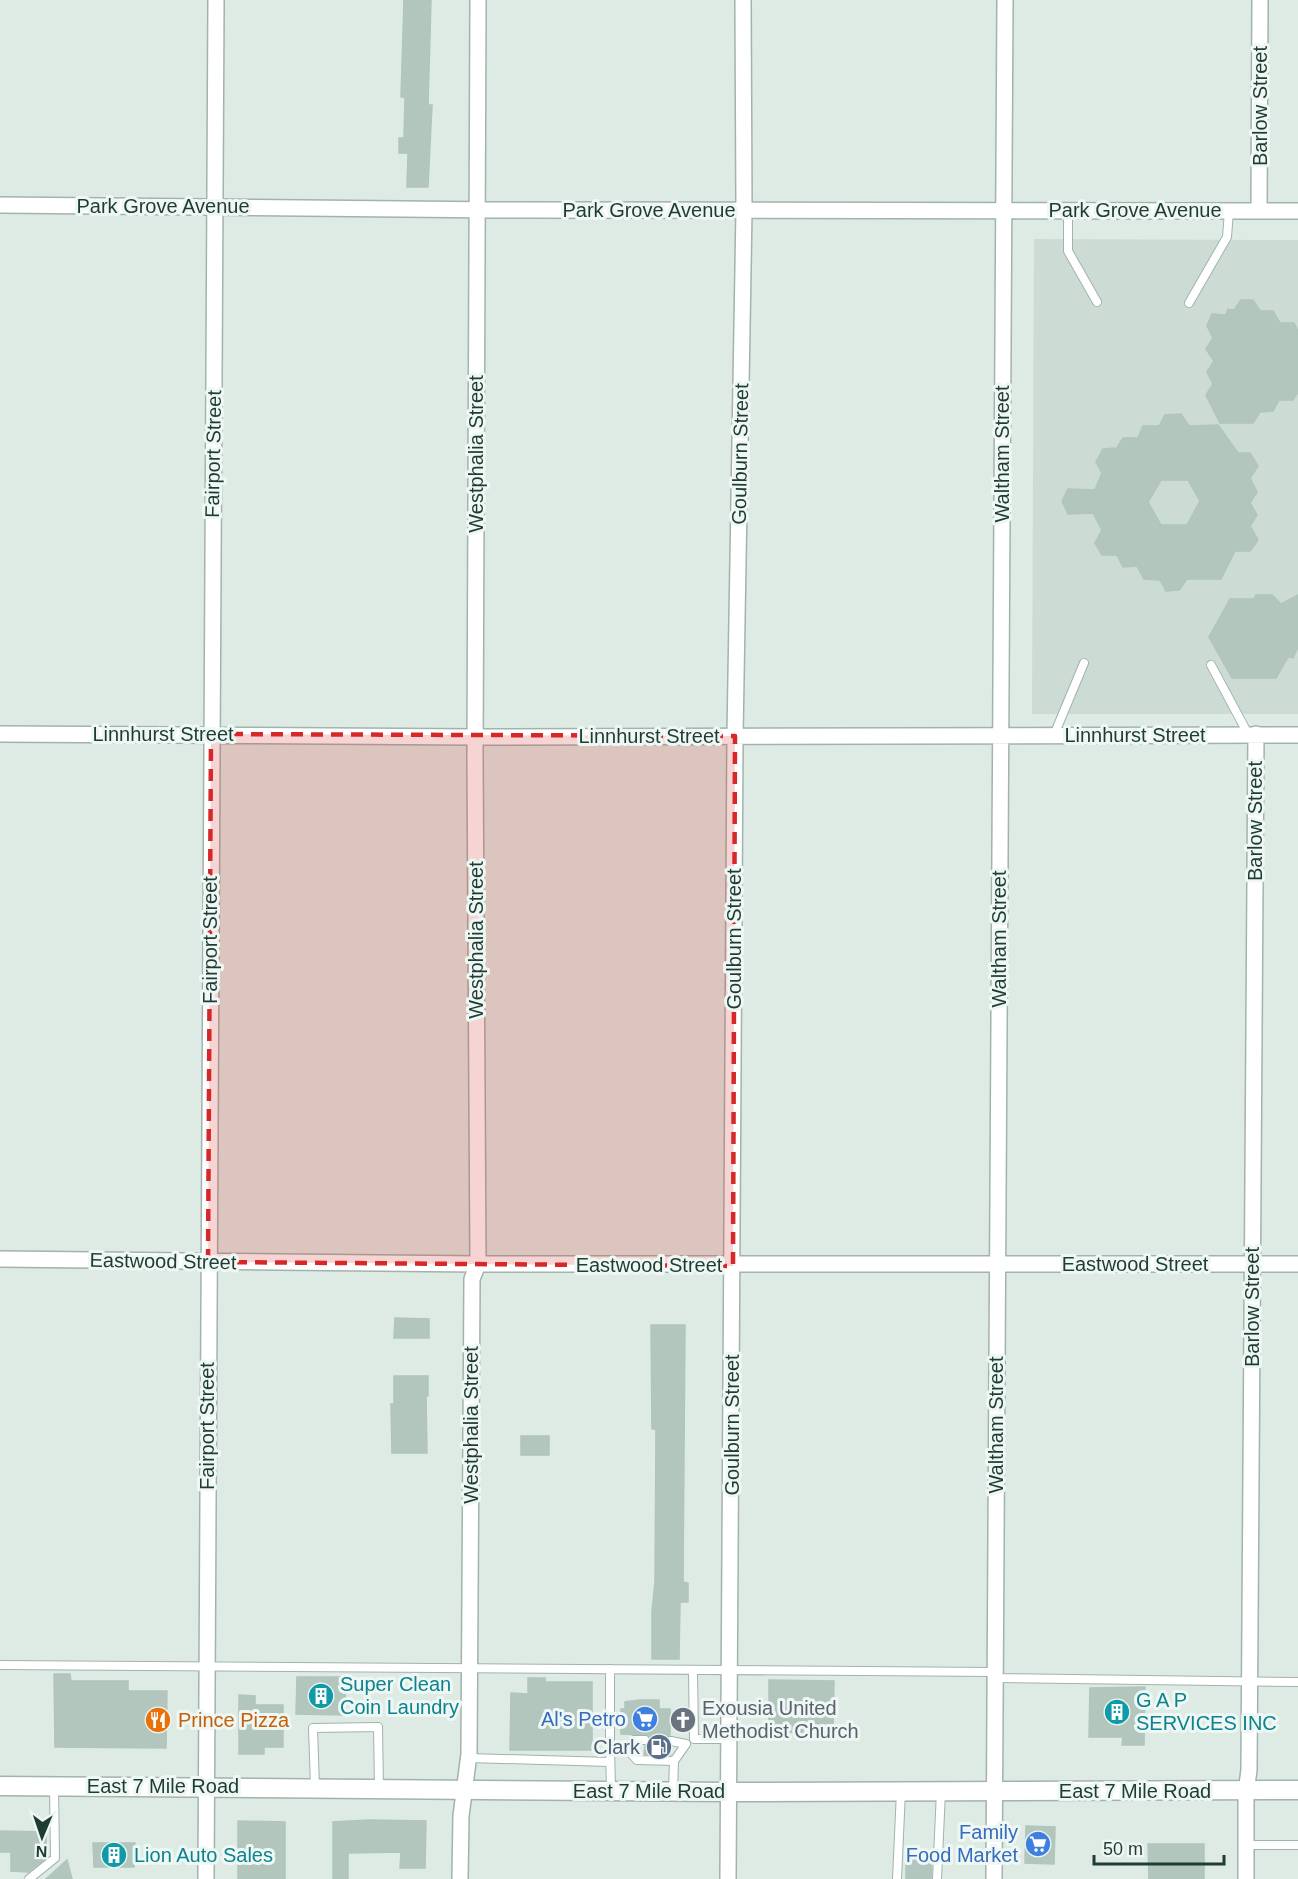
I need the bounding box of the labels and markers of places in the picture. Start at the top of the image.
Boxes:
place label: Super Clean Coin Laundry [340,1673,459,1718]
building icon: Super Clean Coin Laundry [306,1681,336,1711]
place label: G A P SERVICES INC [1136,1689,1277,1734]
place label: Exousia United Methodist Church [702,1697,859,1742]
building icon: G A P SERVICES INC [1102,1697,1132,1727]
supermarket icon: Al's Petro [630,1704,660,1734]
restaurant icon: Prince Pizza [143,1705,173,1735]
church icon: Exousia United Methodist Church [668,1705,698,1735]
place label: Al's Petro [541,1708,626,1730]
place label: Prince Pizza [178,1709,290,1731]
fuel station icon: Clark [644,1732,674,1762]
place label: Clark [593,1736,641,1758]
place label: Family Food Market [906,1821,1018,1866]
supermarket icon: Family Food Market [1023,1829,1053,1859]
building icon: Lion Auto Sales [99,1840,129,1870]
place label: Lion Auto Sales [134,1844,273,1866]

